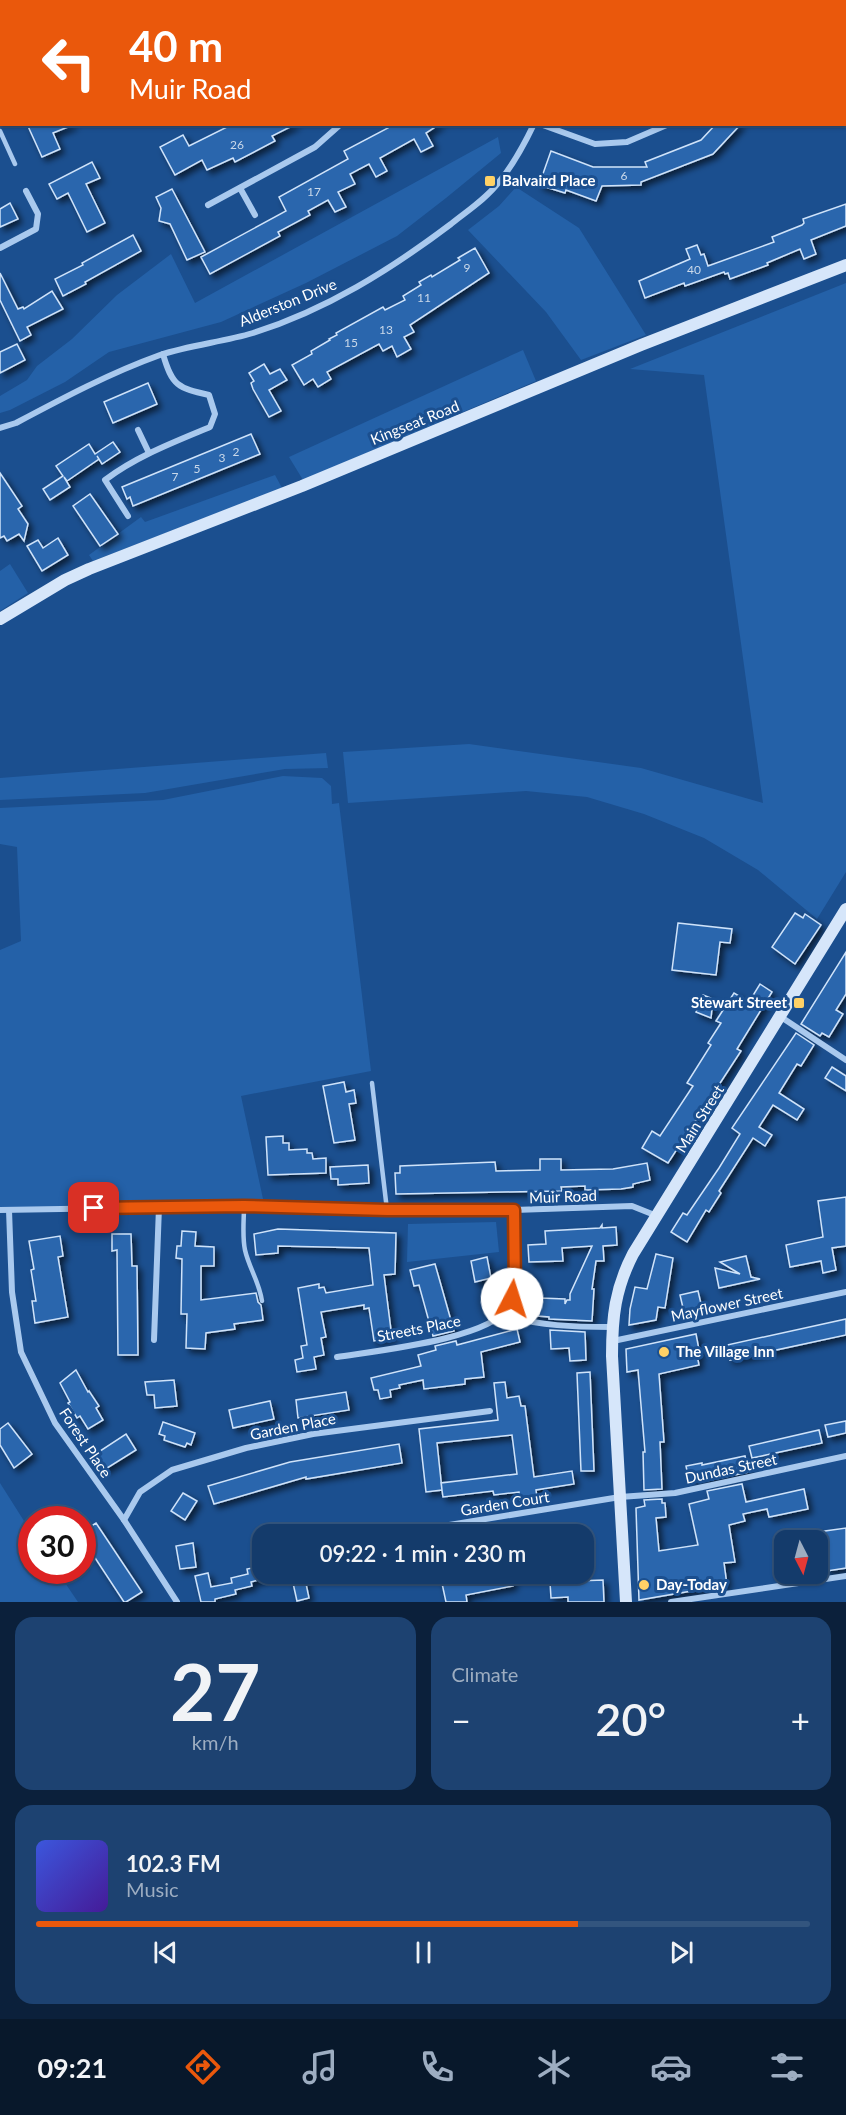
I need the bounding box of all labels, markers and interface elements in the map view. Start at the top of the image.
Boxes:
text: 40 m [129,21,223,71]
icon: left [30,24,108,102]
text: Muir Road [129,72,251,105]
house number: 26 [230,137,244,152]
house number: 6 [621,168,628,183]
place label: Balvaird Place [502,171,596,189]
marker: Balvaird Place [483,174,497,188]
house number: 17 [307,184,321,199]
house number: 9 [464,260,471,275]
house number: 40 [687,262,701,277]
street label: Alderston Drive [236,274,339,330]
house number: 11 [417,290,431,305]
house number: 13 [379,322,393,337]
house number: 15 [344,335,358,350]
street label: Kingseat Road [368,396,462,448]
house number: 2 [233,444,240,459]
house number: 3 [219,450,226,465]
house number: 5 [194,461,201,476]
house number: 7 [172,469,179,484]
place label: Stewart Street [691,993,787,1011]
marker: Stewart Street [792,996,806,1010]
street label: Main Street [671,1081,727,1156]
pin [68,1182,119,1233]
street label: Muir Road [529,1186,597,1206]
icon: arrive [77,1191,110,1224]
position arrow [480,1267,544,1331]
street label: Mayflower Street [669,1283,785,1325]
street label: Streets Place [376,1311,462,1345]
place label: The Village Inn [676,1342,774,1360]
marker: The Village Inn [657,1345,671,1359]
street label: Forest Place [56,1404,116,1481]
street label: Garden Place [248,1409,337,1443]
street label: Dundas Street [683,1449,779,1487]
street label: Garden Court [459,1487,551,1519]
speed limit sign: 30 [18,1506,96,1584]
north arrow [774,1530,828,1584]
map controls [774,1530,828,1584]
text: 09:22 · 1 min · 230 m [320,1540,526,1567]
place label: Day-Today [656,1575,727,1593]
marker: Day-Today [637,1578,651,1592]
text: 27 [170,1644,260,1738]
text: Climate [452,1662,518,1686]
text: 20° [595,1692,666,1746]
text: − [452,1700,471,1740]
text: + [791,1700,810,1740]
text: km/h [192,1730,239,1754]
text: 102.3 FM [126,1850,221,1877]
text: Music [126,1877,179,1901]
icon: previous [149,1936,182,1969]
icon: pause [407,1936,440,1969]
icon: next [665,1936,698,1969]
icon: directions [182,2046,224,2088]
icon: music [299,2046,341,2088]
icon: phone [416,2046,458,2088]
icon: climate [533,2046,575,2088]
icon: car [650,2046,692,2088]
icon: filters [766,2046,808,2088]
text: 09:21 [37,2051,107,2084]

